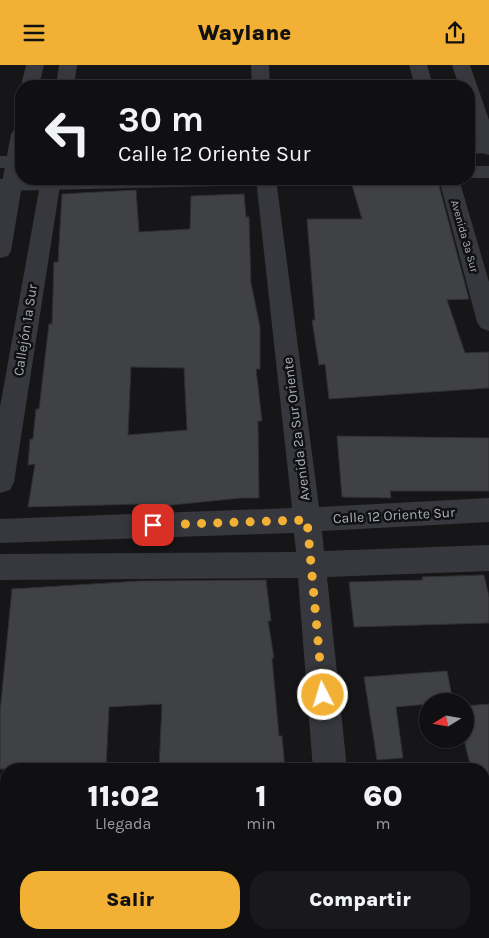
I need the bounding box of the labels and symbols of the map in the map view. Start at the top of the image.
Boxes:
street label: Avenida 3a Sur [448,198,481,274]
street label: Callejón 1a Sur [10,282,41,377]
street label: Avenida 2a Sur Oriente [279,356,314,502]
pin [132,504,174,546]
street label: Calle 12 Oriente Sur [332,504,457,527]
position arrow [296,668,348,720]
north arrow [419,693,474,747]

